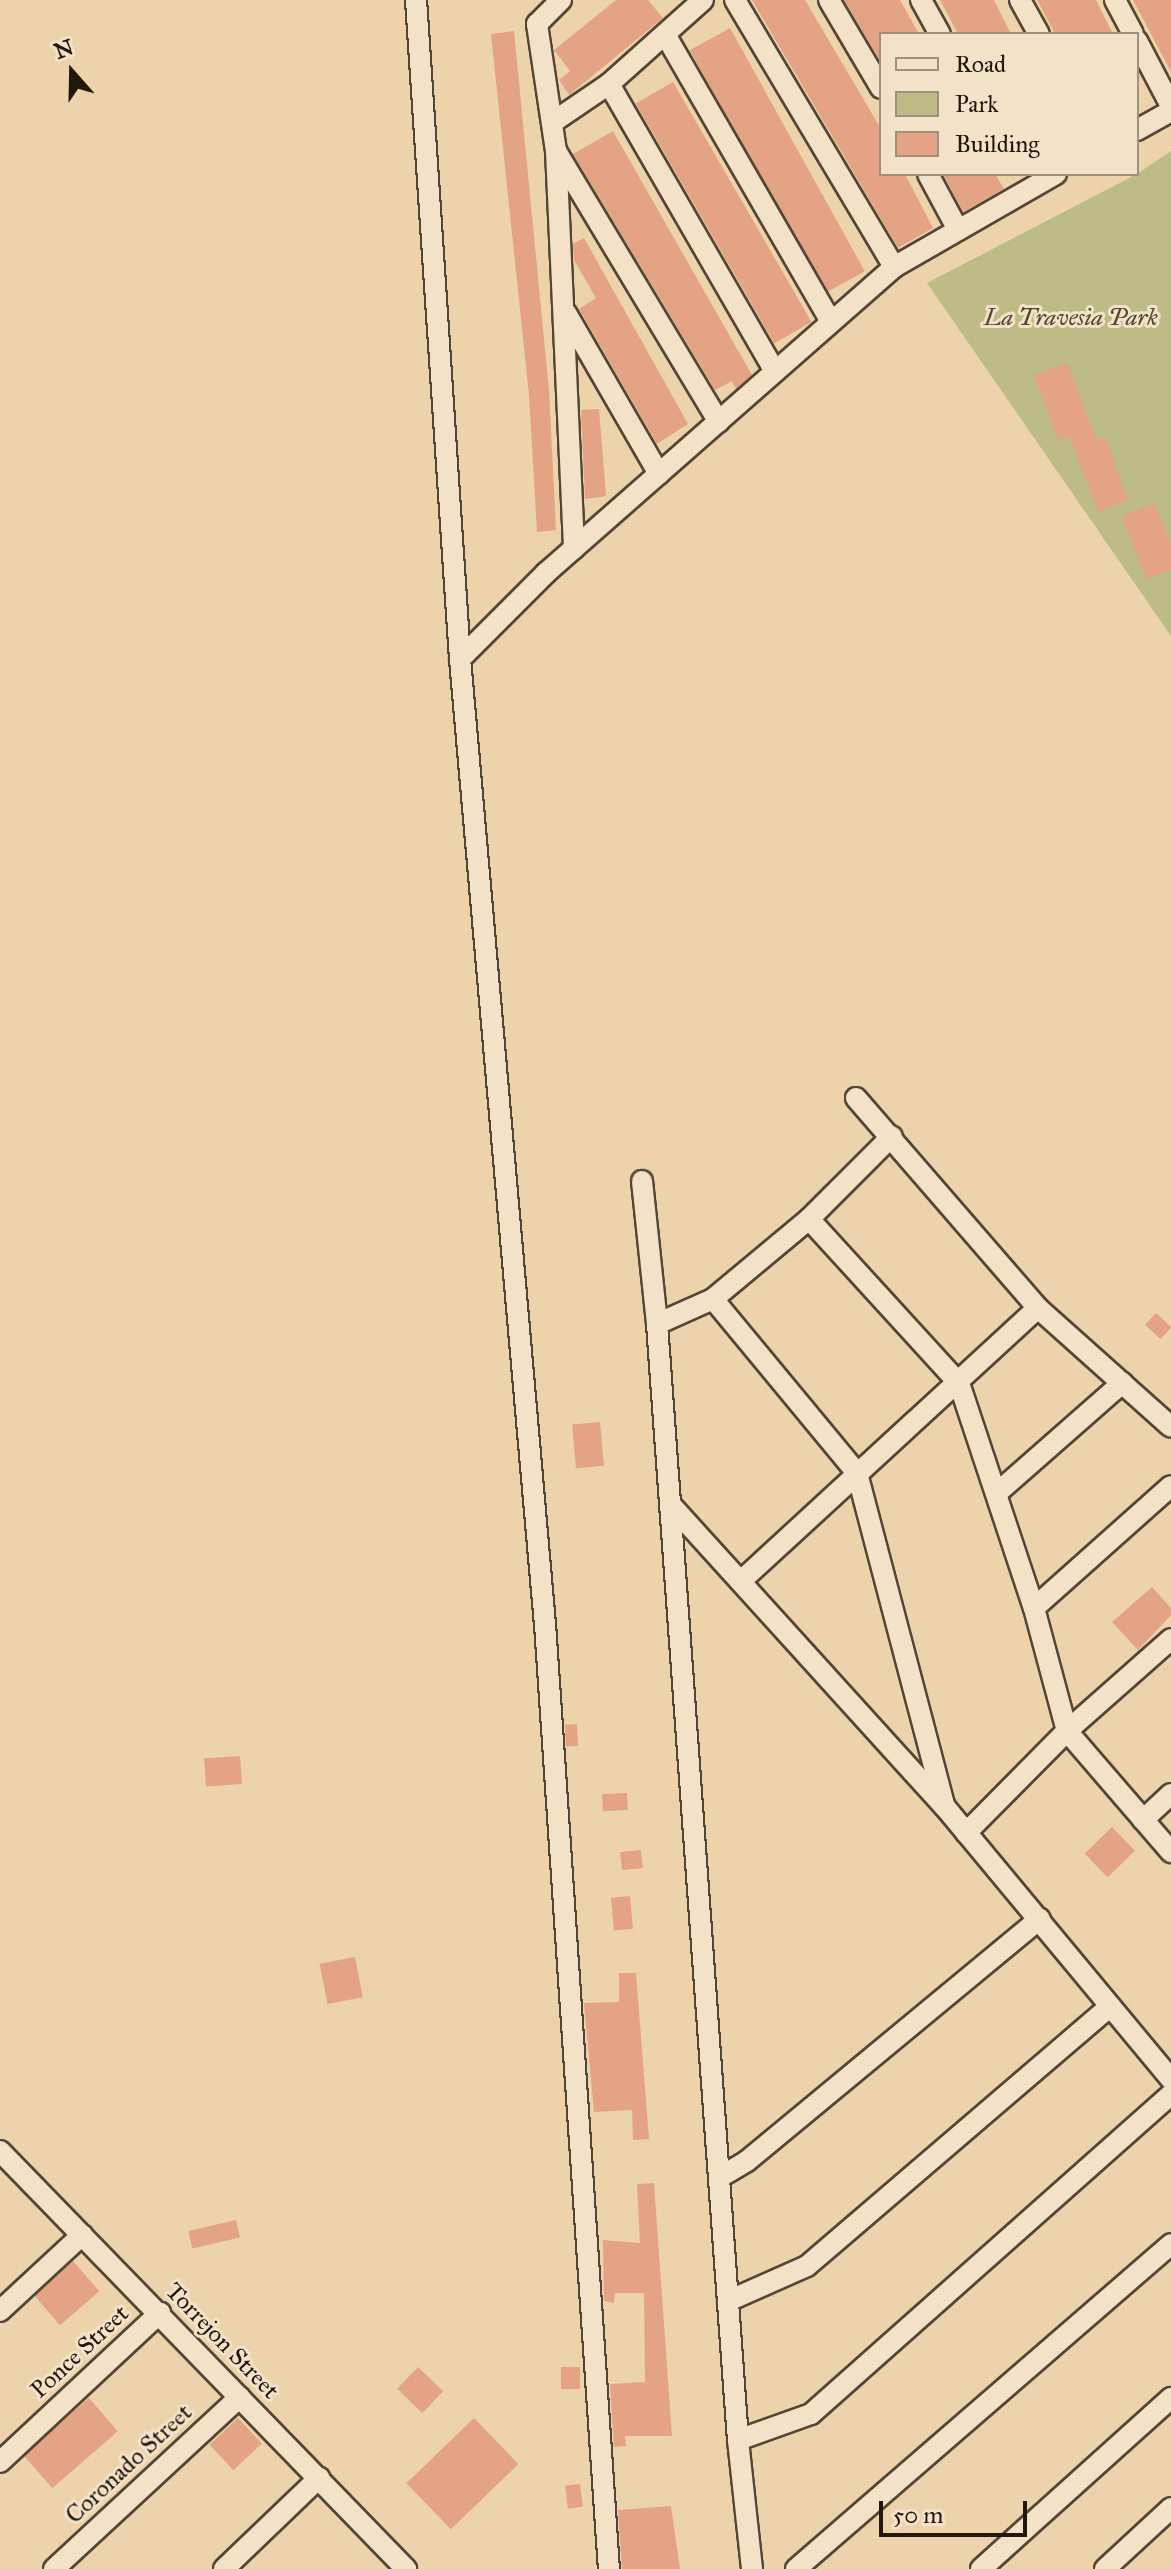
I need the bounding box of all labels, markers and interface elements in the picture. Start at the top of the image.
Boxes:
north arrow [32,32,112,112]
legend [879,32,1139,176]
text: N [50,33,77,65]
text: Road [955,49,1006,79]
text: Park [955,89,998,119]
text: Building [955,129,1040,159]
park label: La Travesia Park [984,304,1158,332]
street label: Torrejon Street [159,2277,285,2405]
street label: Ponce Street [25,2299,135,2405]
street label: Coronado Street [60,2398,198,2530]
scale bar [883,2485,1031,2535]
text: 50 m [893,2500,943,2530]

